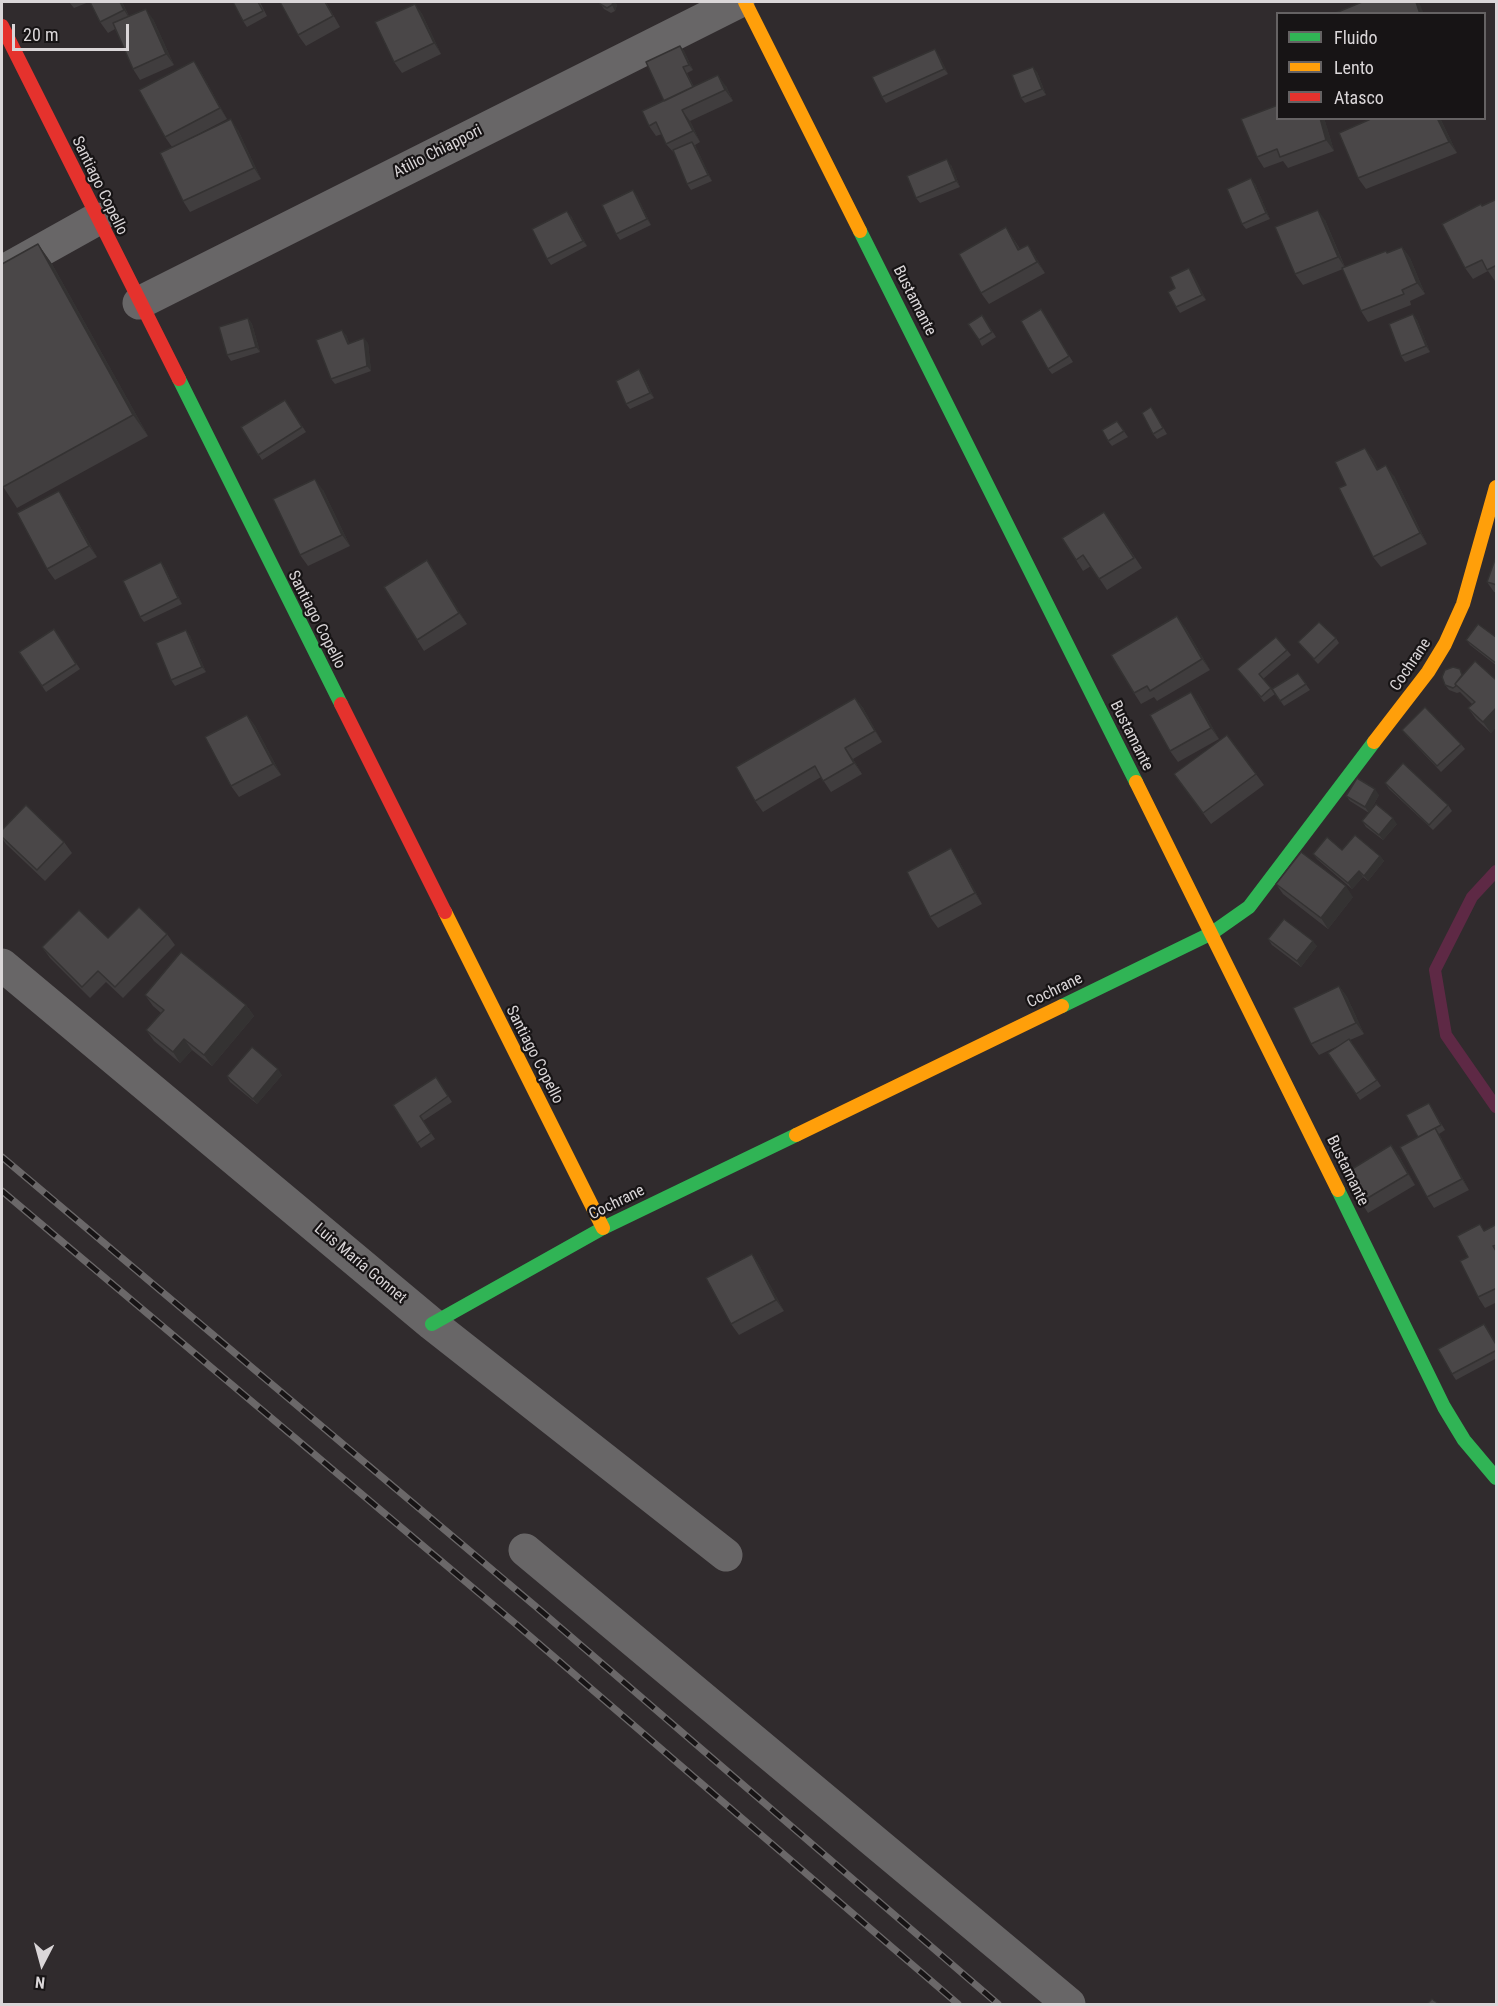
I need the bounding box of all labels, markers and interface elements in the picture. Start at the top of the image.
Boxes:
scale bar [15,12,132,50]
legend [1276,12,1486,120]
text: 20 m [23,24,58,45]
text: Fluido [1334,27,1378,48]
text: Lento [1334,57,1374,78]
text: Atasco [1334,87,1384,108]
street label: Atilio Chiappori [390,121,486,183]
street label: Santiago Copello [67,134,131,238]
street label: Bustamante [888,263,940,339]
street label: Santiago Copello [283,568,349,672]
street label: Cochrane [1386,635,1436,695]
street label: Bustamante [1105,698,1157,774]
street label: Cochrane [1024,969,1086,1013]
street label: Santiago Copello [501,1003,567,1107]
street label: Bustamante [1322,1133,1372,1209]
street label: Cochrane [586,1181,648,1225]
street label: Luis María Gonnet [310,1220,410,1308]
north arrow [12,1934,72,1994]
text: N [34,1972,46,1992]

